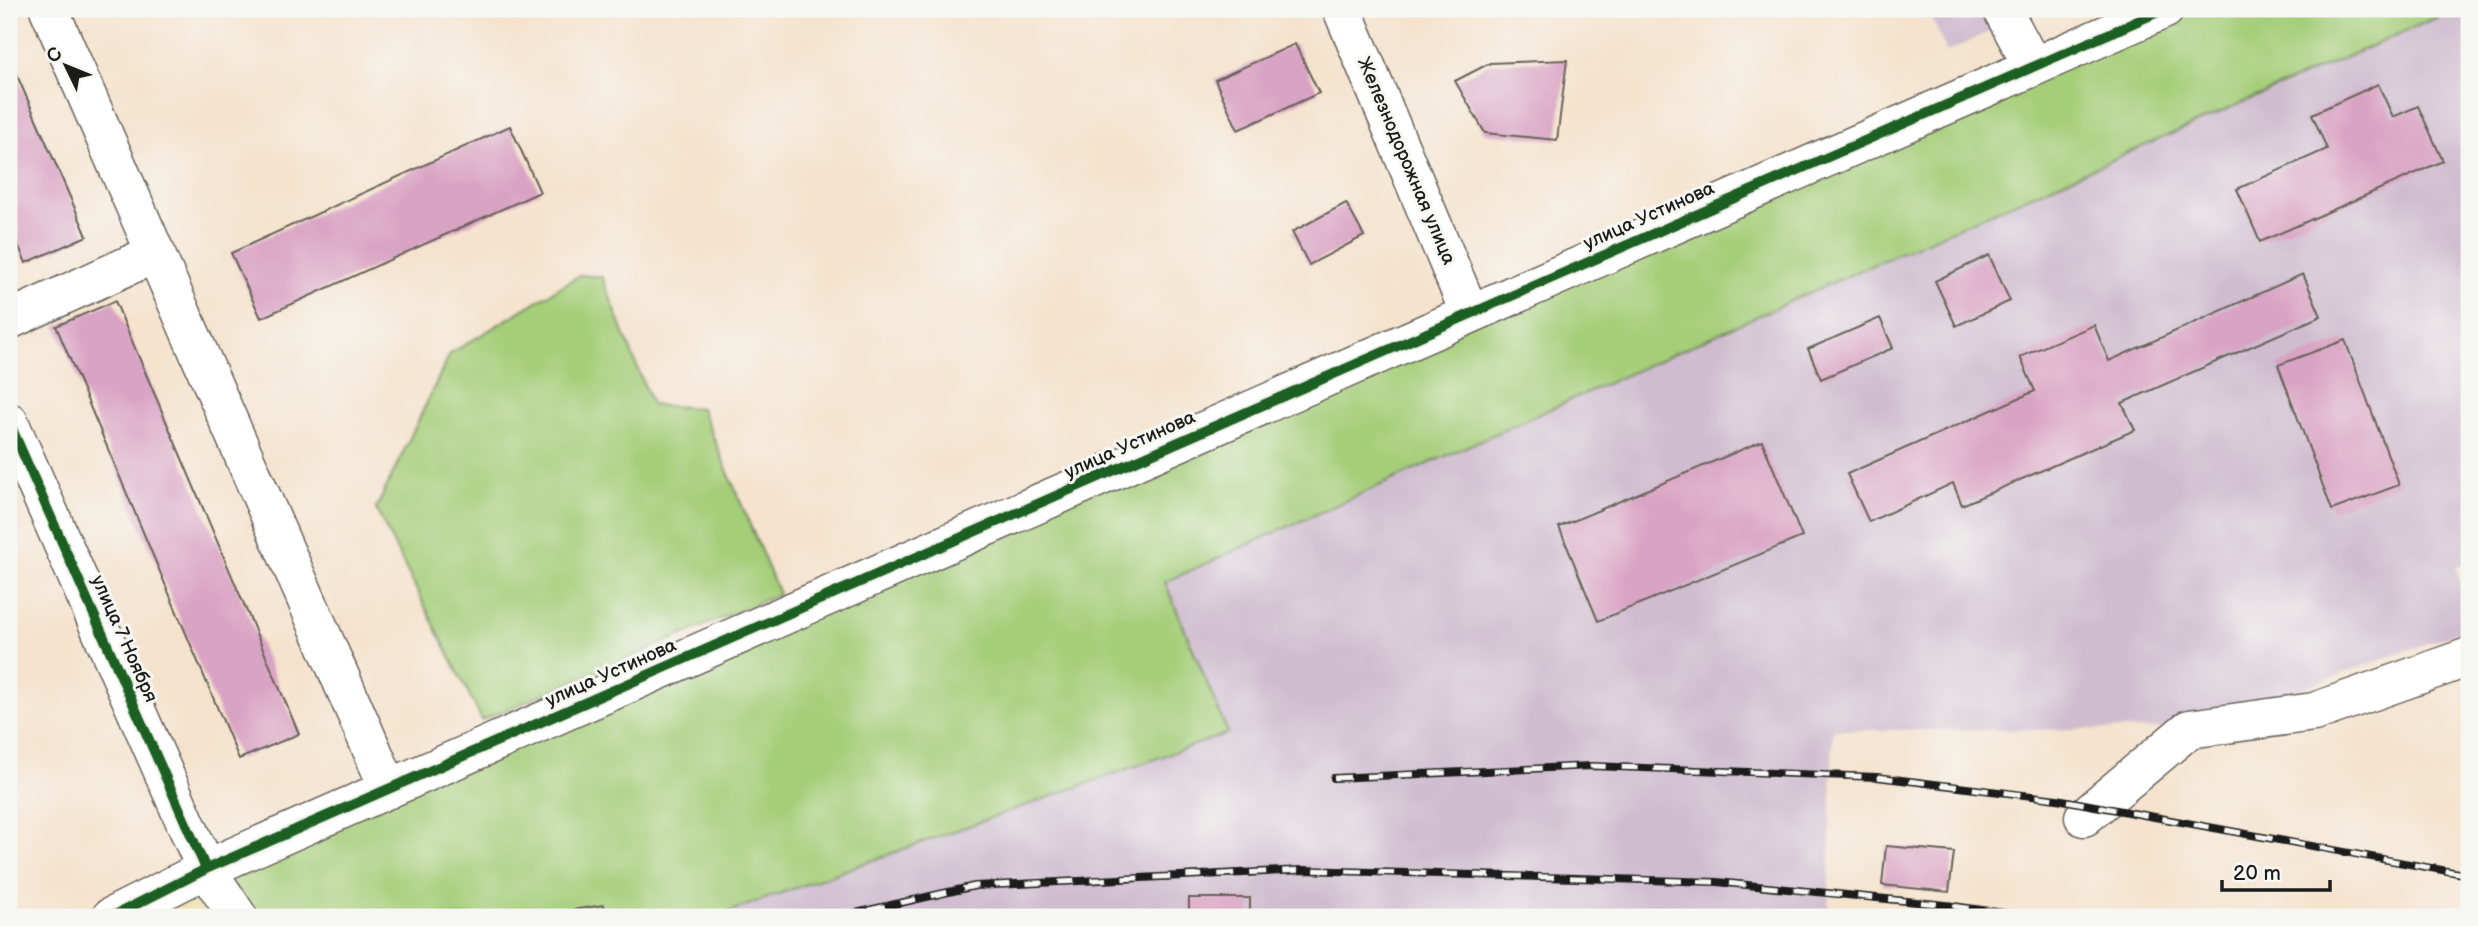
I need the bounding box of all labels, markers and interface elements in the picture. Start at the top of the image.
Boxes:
north arrow [32,32,102,102]
text: С [42,43,68,68]
street label: Железнодорожная улица [1352,54,1460,268]
street label: улица Устинова [1580,177,1718,255]
street label: улица Устинова [1061,406,1199,484]
street label: улица 7 Ноября [86,572,162,706]
street label: улица Устинова [542,634,680,712]
scale bar [2222,849,2331,893]
text: 20 m [2233,861,2281,886]

